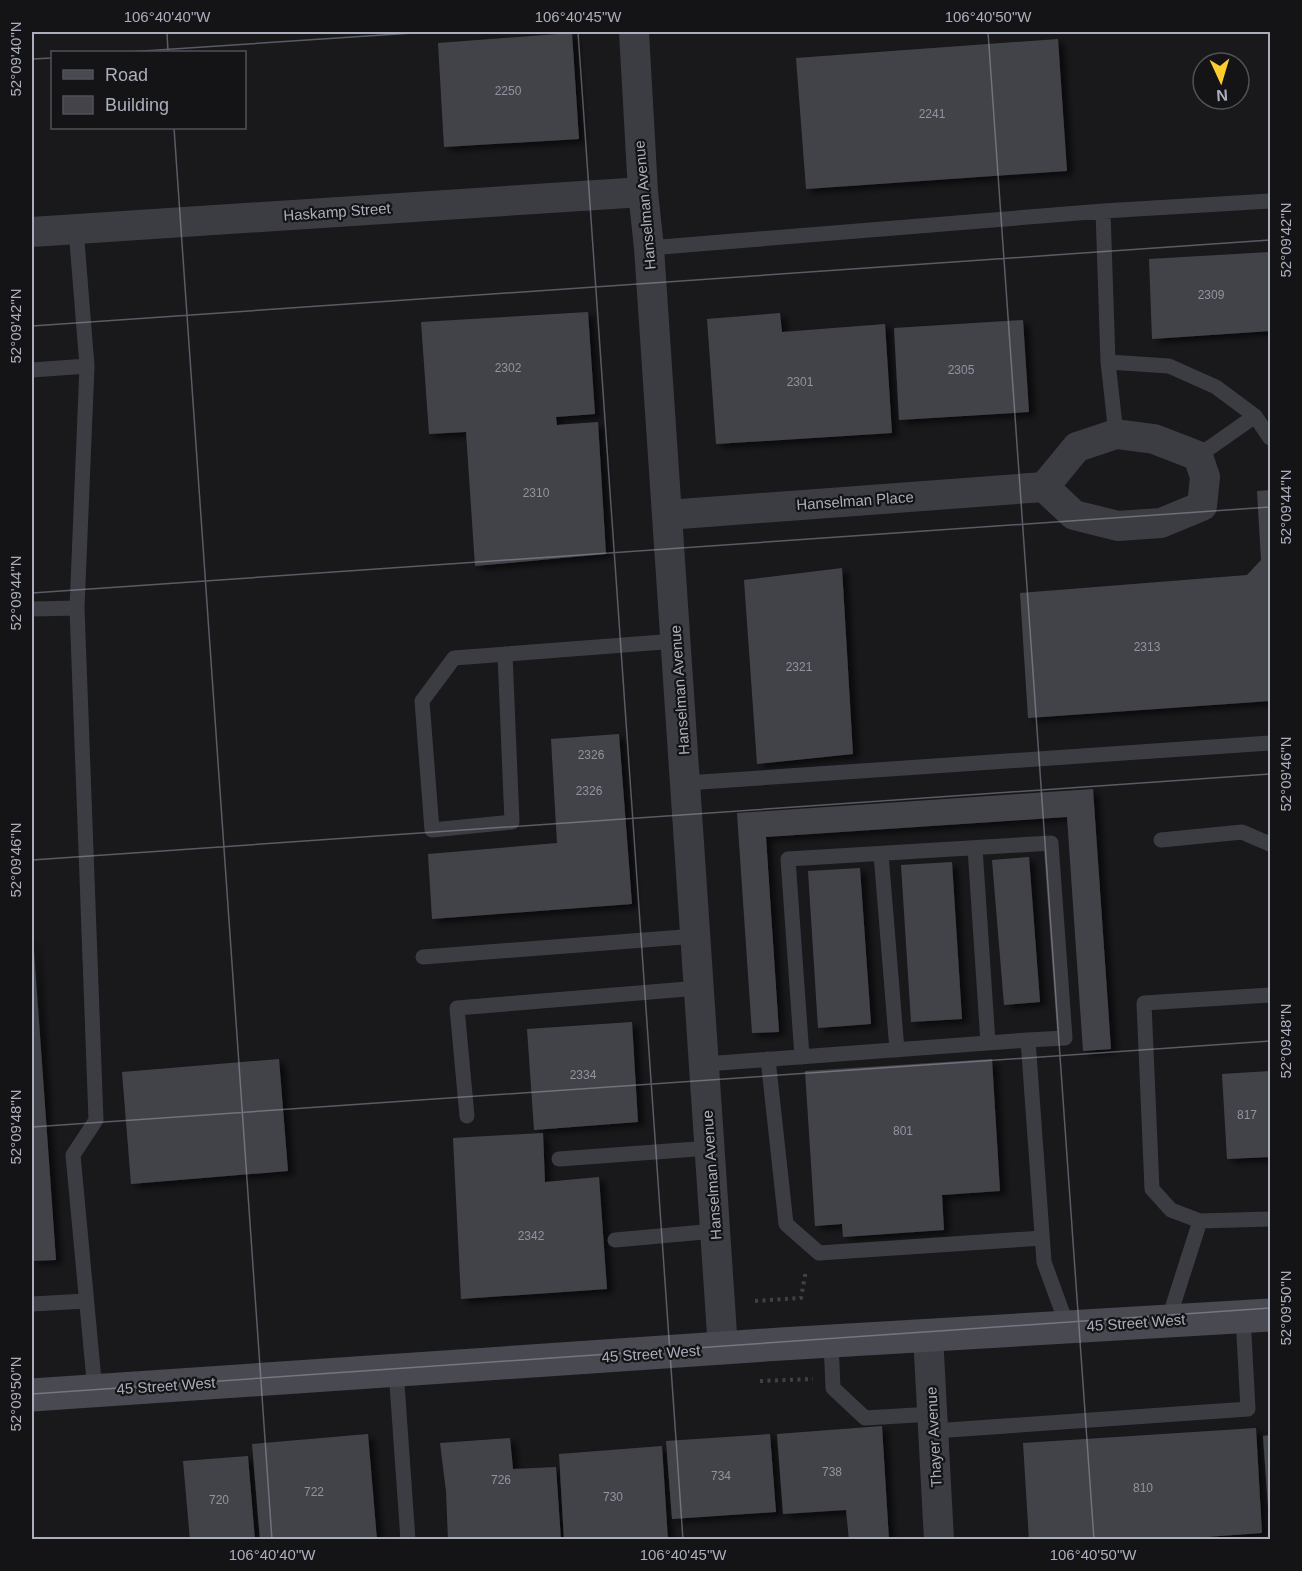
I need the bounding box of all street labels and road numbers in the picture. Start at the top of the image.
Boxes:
street label: Hanselman Avenue [630,140,659,270]
street label: Haskamp Street [283,199,392,224]
street label: Hanselman Place [796,488,914,513]
street label: Hanselman Avenue [666,625,693,755]
street label: Hanselman Avenue [698,1110,725,1240]
street label: 45 Street West [1086,1311,1187,1334]
street label: 45 Street West [601,1342,702,1365]
street label: 45 Street West [116,1374,217,1397]
street label: Thayer Avenue [922,1386,945,1488]

